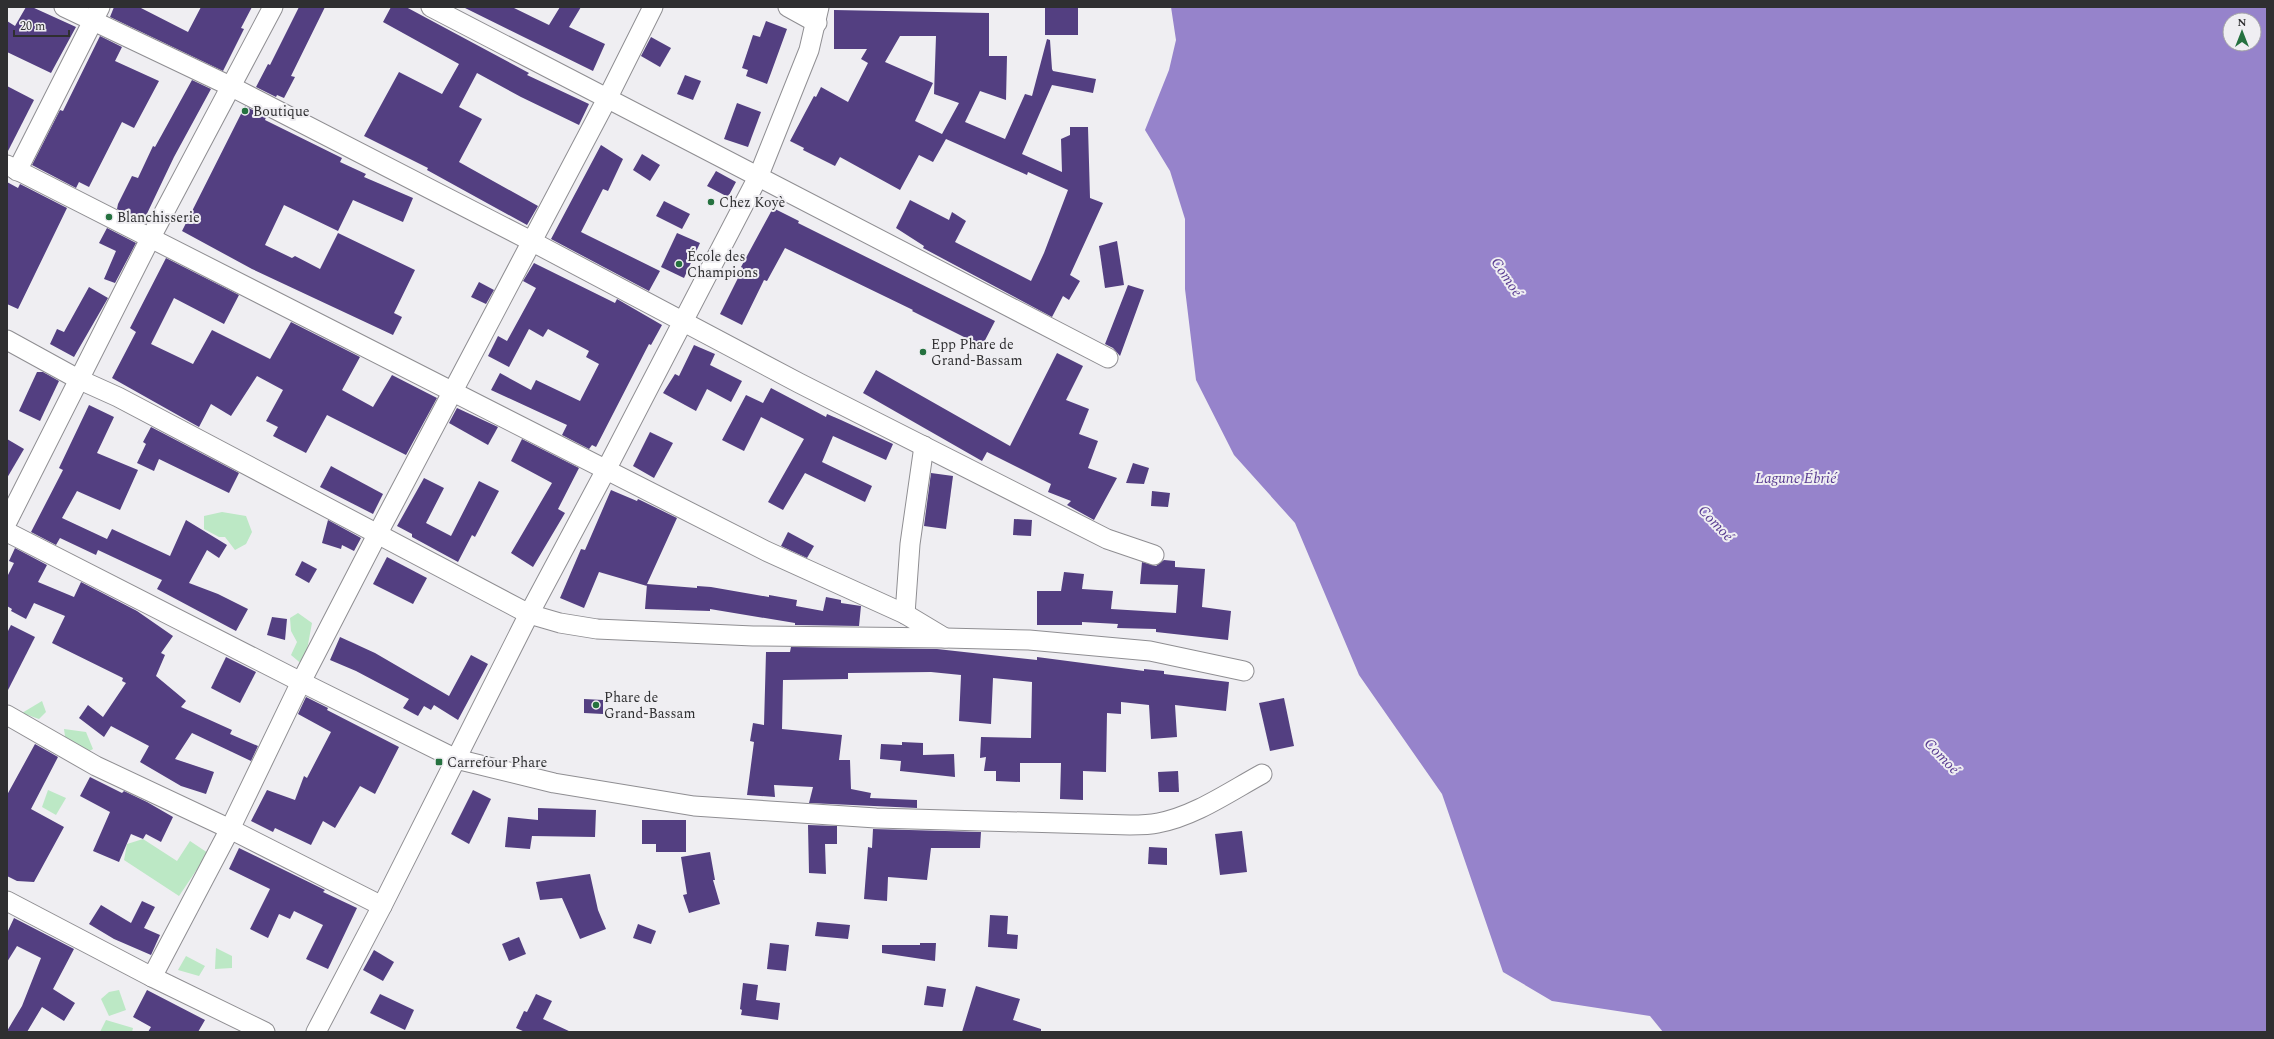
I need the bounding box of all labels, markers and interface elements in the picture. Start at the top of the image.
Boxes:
scale bar [14,12,69,38]
north arrow [2222,12,2262,52]
text: N [2238,14,2247,31]
text: 20 m [20,17,45,36]
place label: Boutique [253,101,310,122]
marker: Boutique [240,106,250,116]
place label: Chez Koyè [719,192,785,213]
marker: Chez Koyè [706,197,716,207]
place label: Blanchisserie [117,207,200,228]
marker: Blanchisserie [104,212,114,222]
place label: École des Champions [687,246,758,283]
water label: Comoé [1485,253,1529,303]
marker: École des Champions [674,259,684,269]
place label: Epp Phare de Grand-Bassam [931,334,1022,371]
marker: Epp Phare de Grand-Bassam [918,347,928,357]
water label: Lagune Ébrié [1755,467,1838,490]
water label: Comoé [1692,500,1740,548]
place label: Phare de Grand-Bassam [604,687,695,724]
marker: Phare de Grand-Bassam [591,700,601,710]
water label: Comoé [1918,733,1966,781]
place label: Carrefour Phare [447,752,548,773]
marker: Carrefour Phare [434,757,444,767]

